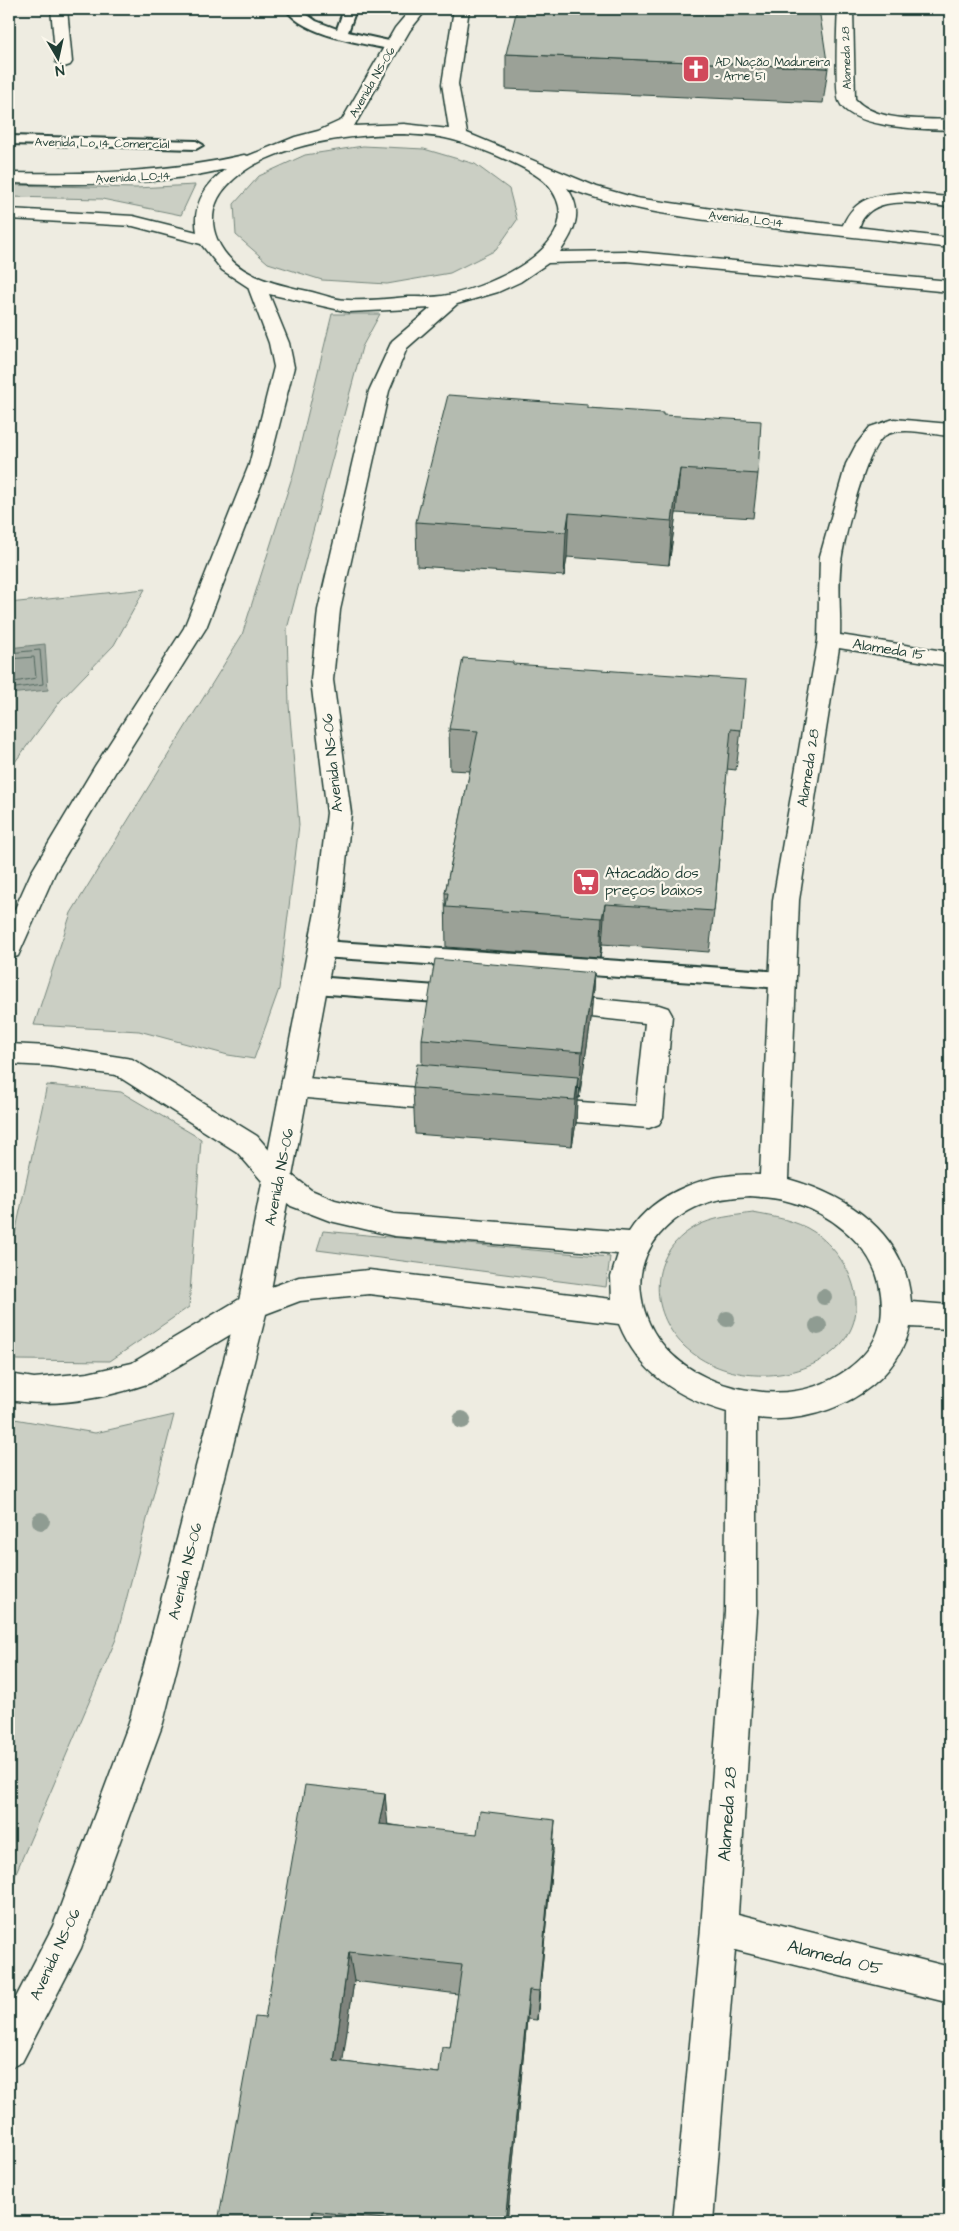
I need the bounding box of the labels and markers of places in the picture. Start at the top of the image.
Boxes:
church icon: AD Nação Madureira - Arne 51 [681,54,711,84]
place label: AD Nação Madureira - Arne 51 [715,54,830,85]
place label: Atacadão dos preços baixos [605,863,703,901]
supermarket icon: Atacadão dos preços baixos [571,867,601,897]

